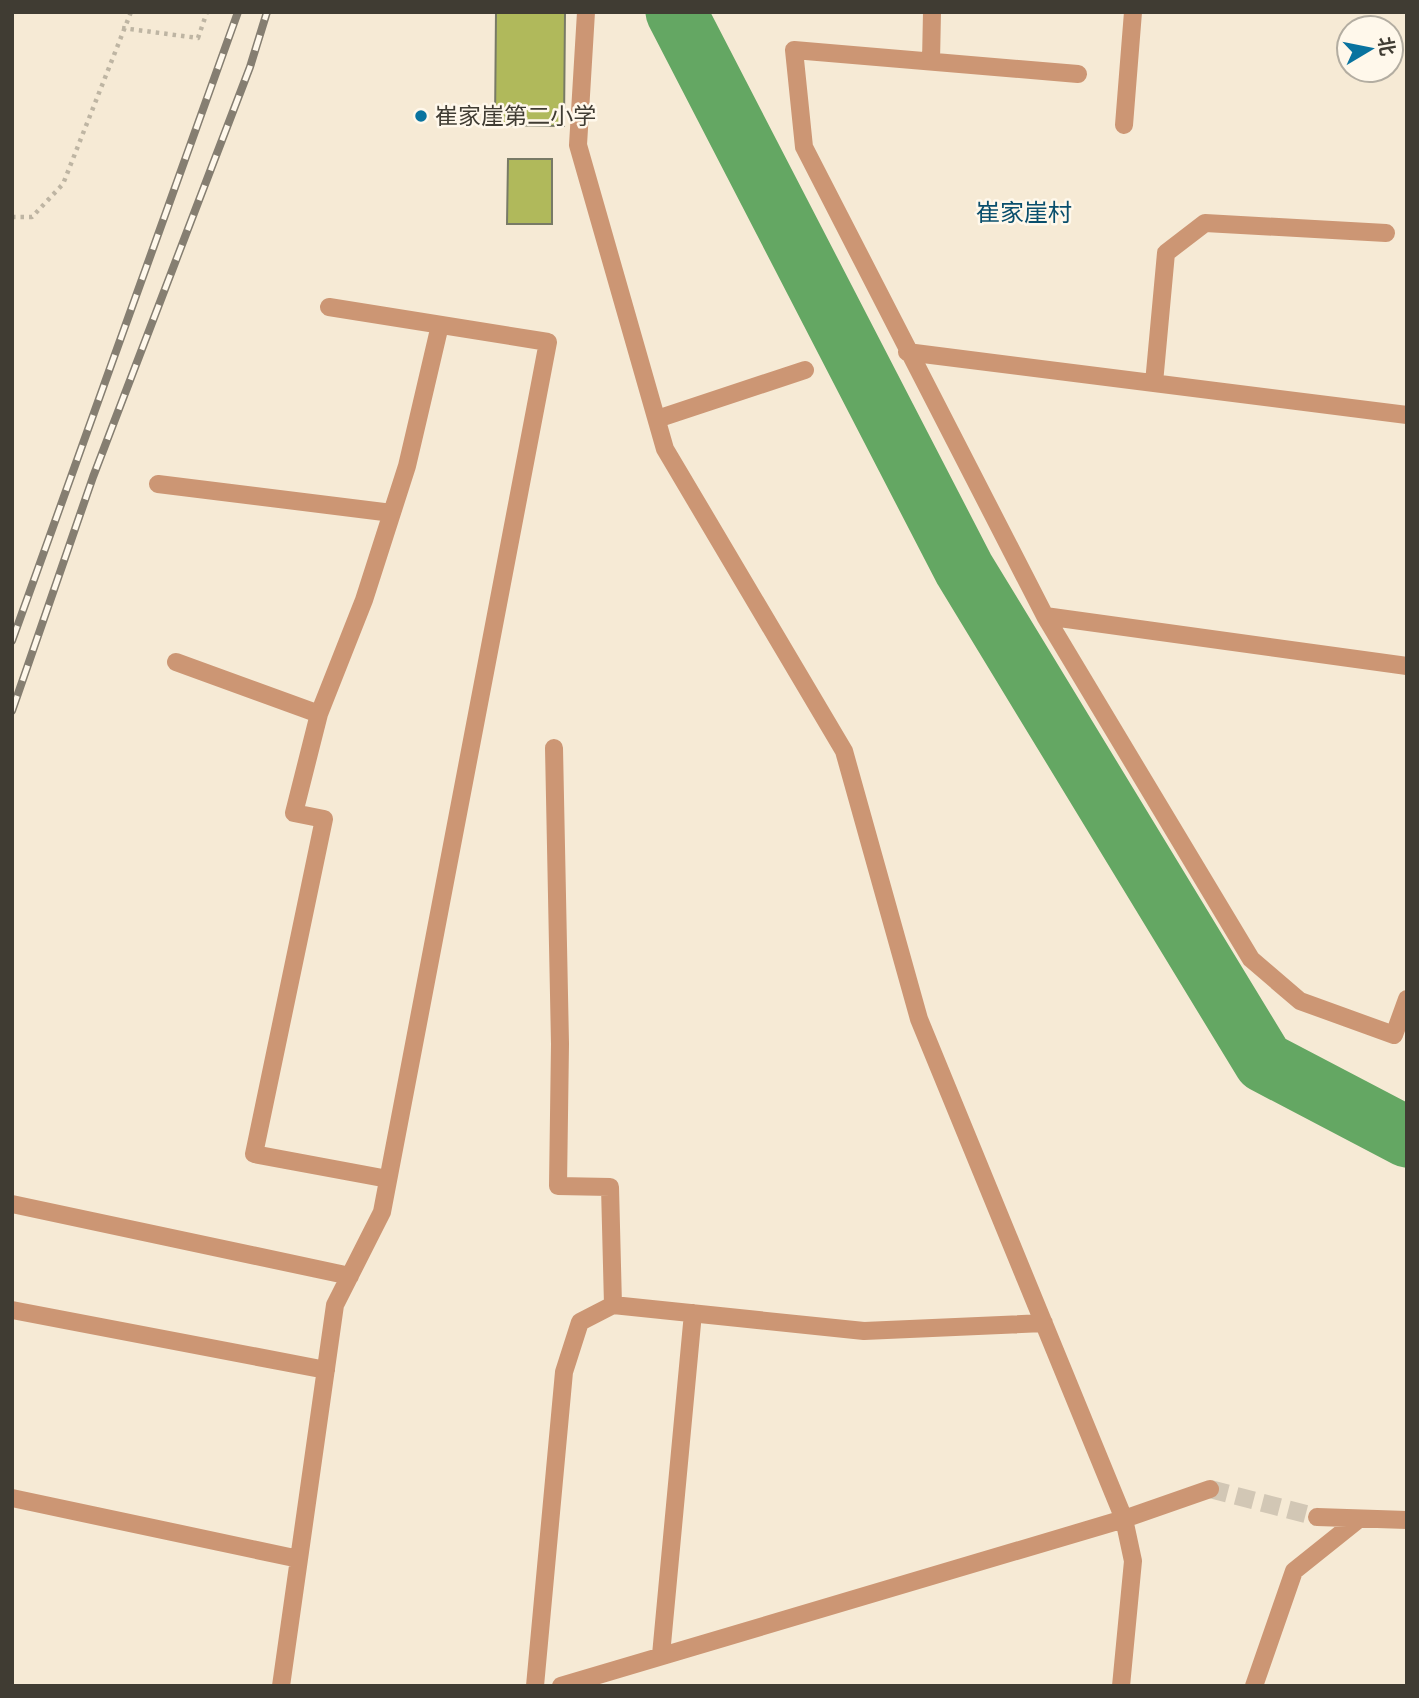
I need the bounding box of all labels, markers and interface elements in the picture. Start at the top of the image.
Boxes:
north arrow [1335,14,1405,84]
text: 北 [1373,35,1398,57]
place label: 崔家崖第二小学 [435,103,596,130]
marker: 崔家崖第二小学 [413,108,429,124]
district label: 崔家崖村 [976,199,1072,227]

